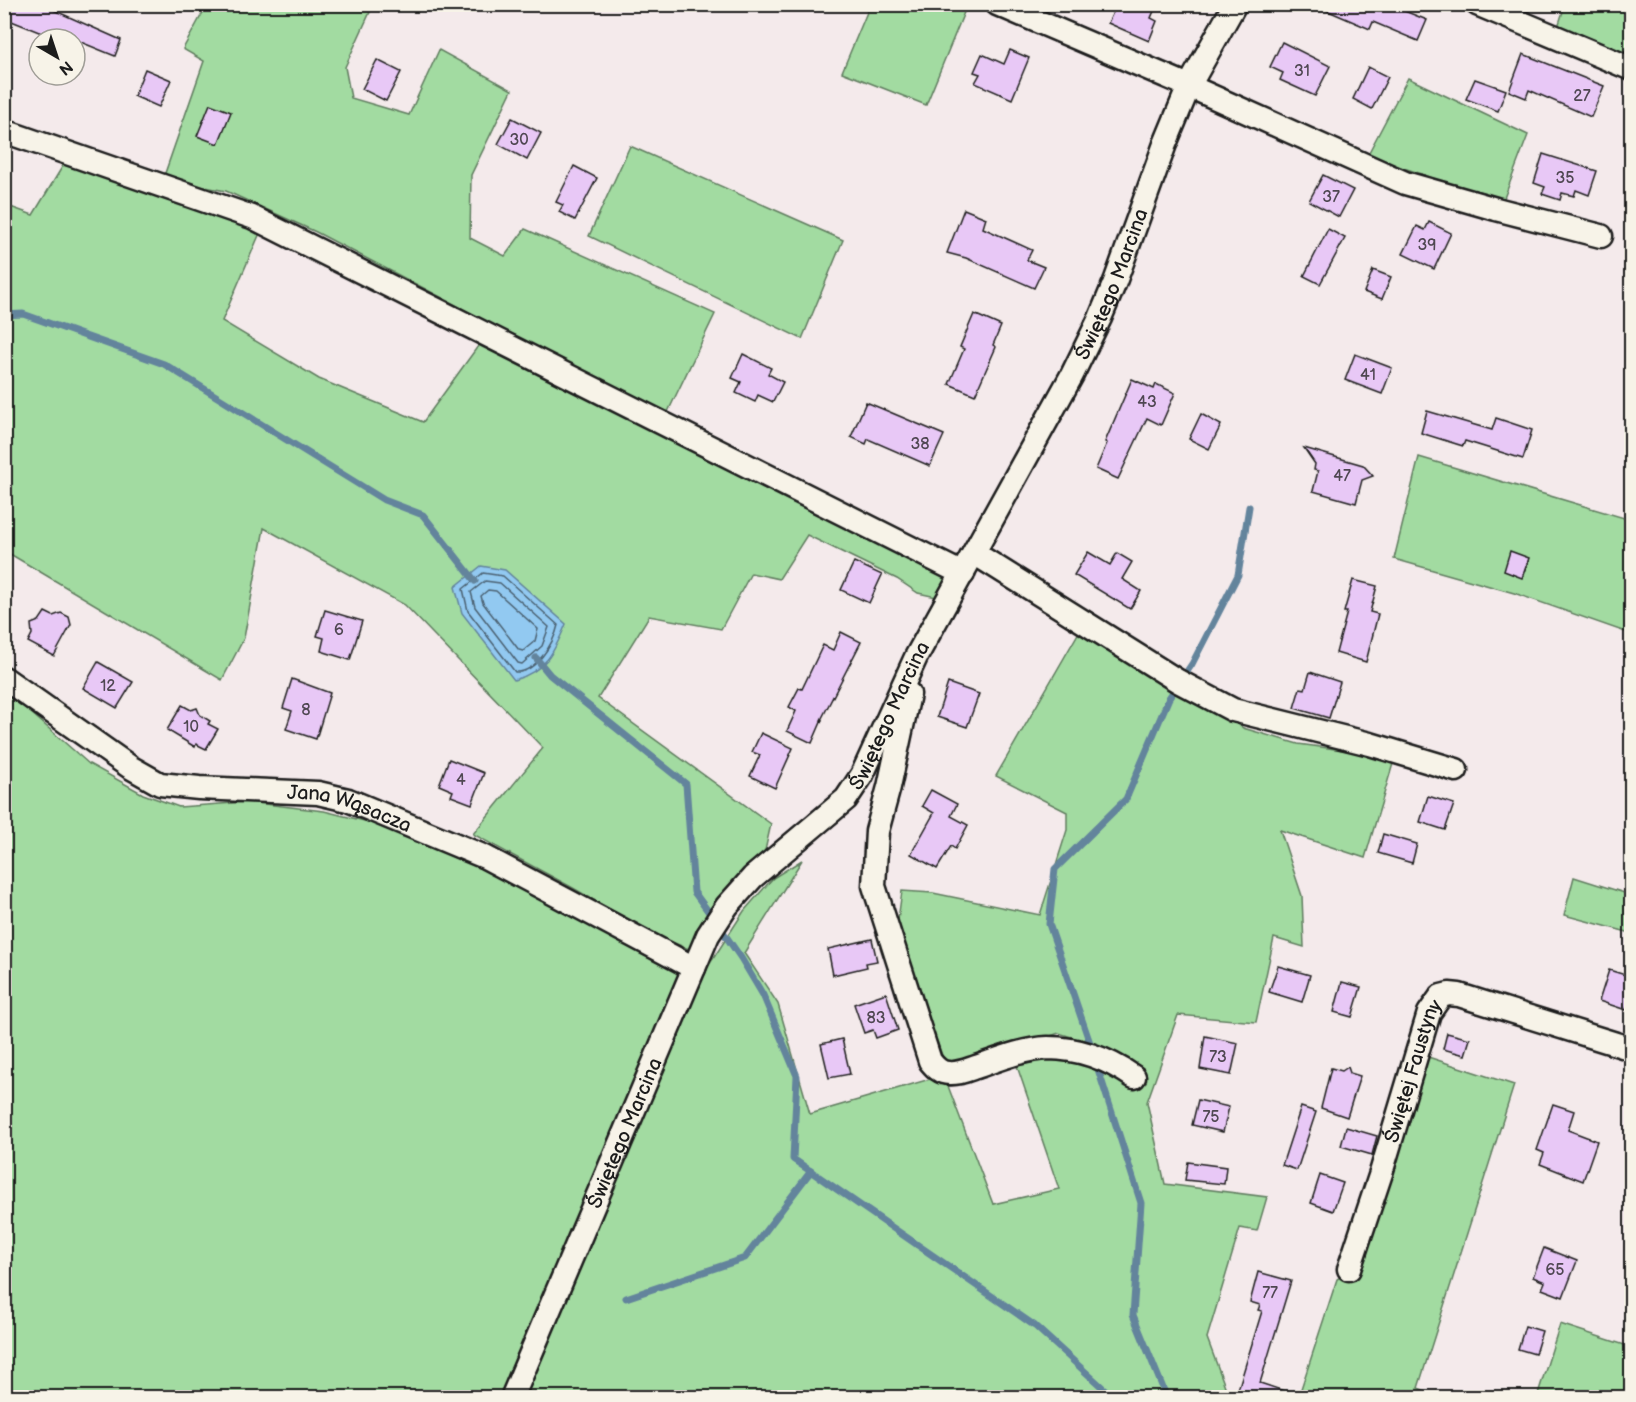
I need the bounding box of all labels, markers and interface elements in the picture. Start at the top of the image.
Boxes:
north arrow [27,27,87,87]
text: N [55,56,76,79]
house number: 31 [1294,62,1310,81]
house number: 27 [1573,87,1591,106]
house number: 30 [509,131,529,150]
house number: 35 [1555,169,1575,188]
house number: 37 [1322,188,1340,207]
street label: Świętego Marcina [1069,205,1154,364]
house number: 39 [1417,236,1437,255]
house number: 41 [1360,366,1376,385]
house number: 43 [1137,393,1157,412]
house number: 38 [910,435,930,454]
house number: 47 [1333,467,1351,486]
house number: 6 [334,621,344,640]
street label: Świętego Marcina [844,637,935,795]
house number: 12 [100,677,116,696]
house number: 8 [301,701,311,720]
house number: 10 [183,718,199,737]
house number: 4 [456,771,466,790]
street label: Jana Wąsacza [287,781,415,838]
street label: Świętej Faustyny [1379,995,1448,1146]
house number: 83 [866,1009,886,1028]
house number: 73 [1209,1048,1227,1067]
street label: Świętego Marcina [582,1054,668,1212]
house number: 75 [1202,1108,1220,1127]
house number: 65 [1546,1261,1564,1280]
house number: 77 [1262,1284,1278,1303]

